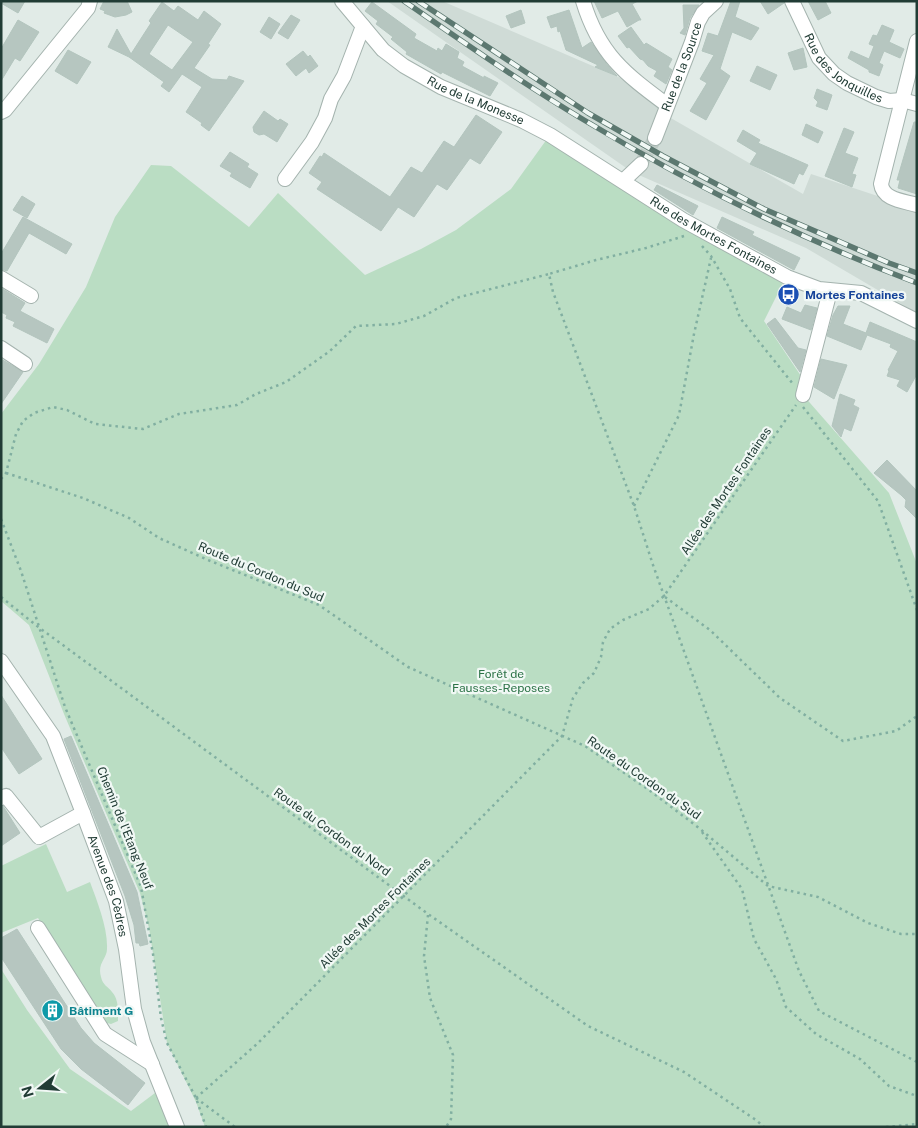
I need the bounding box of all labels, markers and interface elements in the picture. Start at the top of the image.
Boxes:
street label: Rue de la Source [659,20,705,114]
street label: Rue des Jonquilles [801,31,884,106]
street label: Rue de la Monesse [424,73,526,128]
street label: Rue des Mortes Fontaines [647,194,779,277]
bus stop icon: Mortes Fontaines [777,283,801,307]
place label: Mortes Fontaines [805,288,905,302]
street label: Allée des Mortes Fontaines [678,424,774,558]
street label: Route du Cordon du Sud [196,539,326,605]
park label: Forêt de Fausses-Reposes [452,667,550,695]
street label: Route du Cordon du Sud [585,734,703,822]
street label: Chemin de l'Etang Neuf [94,765,156,892]
street label: Route du Cordon du Nord [271,785,393,879]
street label: Avenue des Cèdres [85,833,130,938]
street label: Allée des Mortes Fontaines [317,855,433,971]
building icon: Bâtiment G [41,999,65,1023]
place label: Bâtiment G [69,1004,133,1018]
north arrow [15,1063,65,1113]
text: N [18,1084,37,1099]

